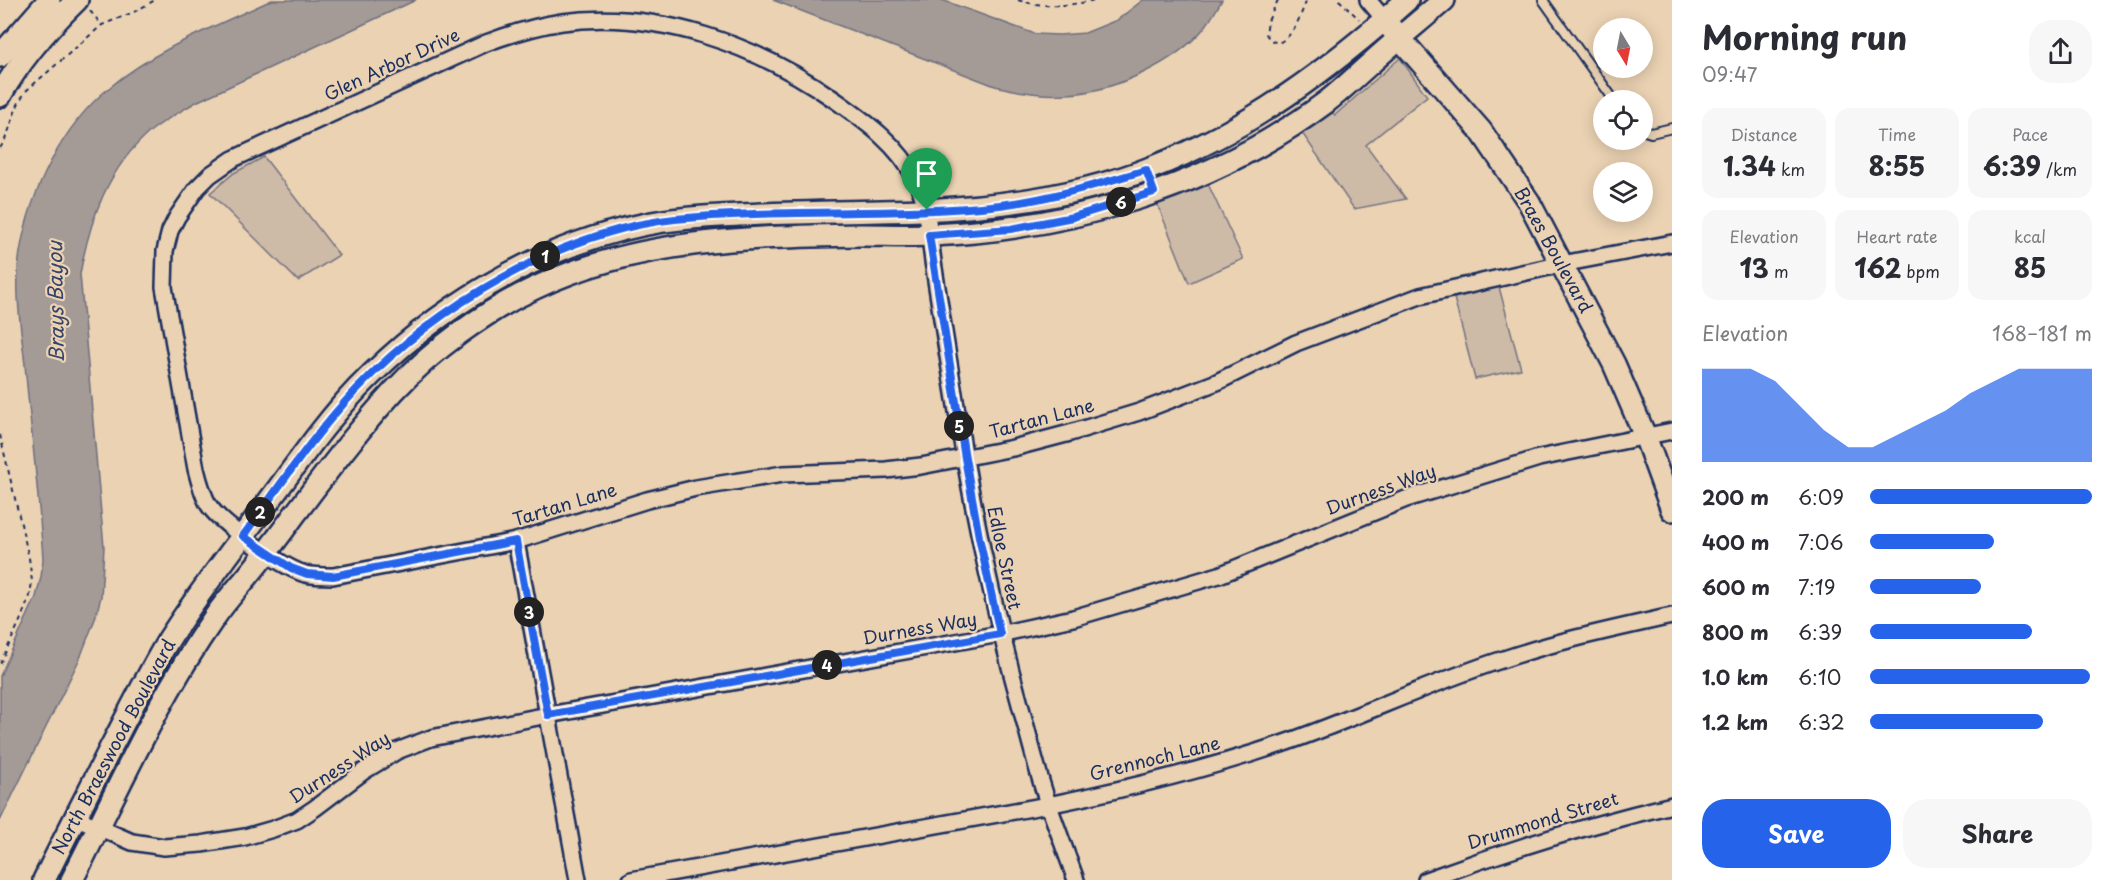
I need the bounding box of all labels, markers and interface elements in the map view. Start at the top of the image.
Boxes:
text: Morning run [1702,11,1907,61]
north arrow [1593,18,1653,78]
map controls [1593,18,1653,222]
street label: Glen Arbor Drive [319,20,464,107]
button: share [2029,20,2092,83]
text: 09:47 [1702,59,1758,89]
button: locate [1593,90,1653,150]
text: Distance [1730,122,1798,146]
text: Time [1878,122,1916,146]
text: Pace [2012,122,2048,146]
text: 1.34 [1723,146,1776,185]
text: 8:55 [1869,146,1925,185]
text: 6:39 [1983,146,2041,185]
pin [901,148,952,210]
icon: arrive [910,157,943,190]
text: km [1776,157,1805,181]
text: /km [2041,157,2077,181]
button: layers [1593,162,1653,222]
street label: Braes Boulevard [1508,181,1600,317]
pin: 6 [1106,187,1136,217]
text: 6 [1115,190,1127,214]
text: Elevation [1729,224,1799,248]
text: Heart rate [1857,224,1937,248]
text: kcal [2014,224,2046,248]
water label: Brays Bayou [39,240,71,363]
pin: 1 [530,241,560,271]
text: 1 [541,244,549,268]
text: 13 [1739,248,1769,287]
text: 162 [1854,248,1901,287]
text: 85 [2014,248,2046,287]
text: m [1769,259,1789,283]
text: bpm [1901,259,1940,283]
text: Elevation [1702,318,1788,348]
text: 168–181 m [1992,318,2092,348]
street label: Tartan Lane [986,391,1097,445]
pin: 5 [944,411,974,441]
text: 5 [954,414,964,438]
street label: Durness Way [1322,456,1439,521]
street label: Tartan Lane [509,475,620,532]
text: 200 m [1702,482,1769,512]
text: 6:09 [1798,482,1844,512]
pin: 2 [245,497,275,527]
text: 2 [254,500,266,524]
street label: Edloe Street [981,503,1030,612]
text: 400 m [1702,527,1770,557]
text: 7:06 [1798,527,1843,557]
text: 600 m [1702,572,1770,602]
text: 7:19 [1798,572,1835,602]
pin: 3 [514,597,544,627]
text: 3 [524,600,534,624]
street label: Durness Way [860,604,979,651]
text: 800 m [1702,617,1769,647]
text: 6:39 [1798,617,1842,647]
street label: North Braeswood Boulevard [44,634,181,859]
pin: 4 [812,650,842,680]
text: 4 [822,653,832,677]
text: 1.0 km [1702,662,1769,692]
text: 6:10 [1798,662,1841,692]
text: 1.2 km [1702,707,1768,737]
text: 6:32 [1798,707,1845,737]
street label: Durness Way [283,724,395,810]
street label: Grennoch Lane [1086,728,1223,787]
street label: Drummond Street [1464,784,1621,855]
button: Save [1702,799,1891,868]
button: Share [1903,799,2092,868]

